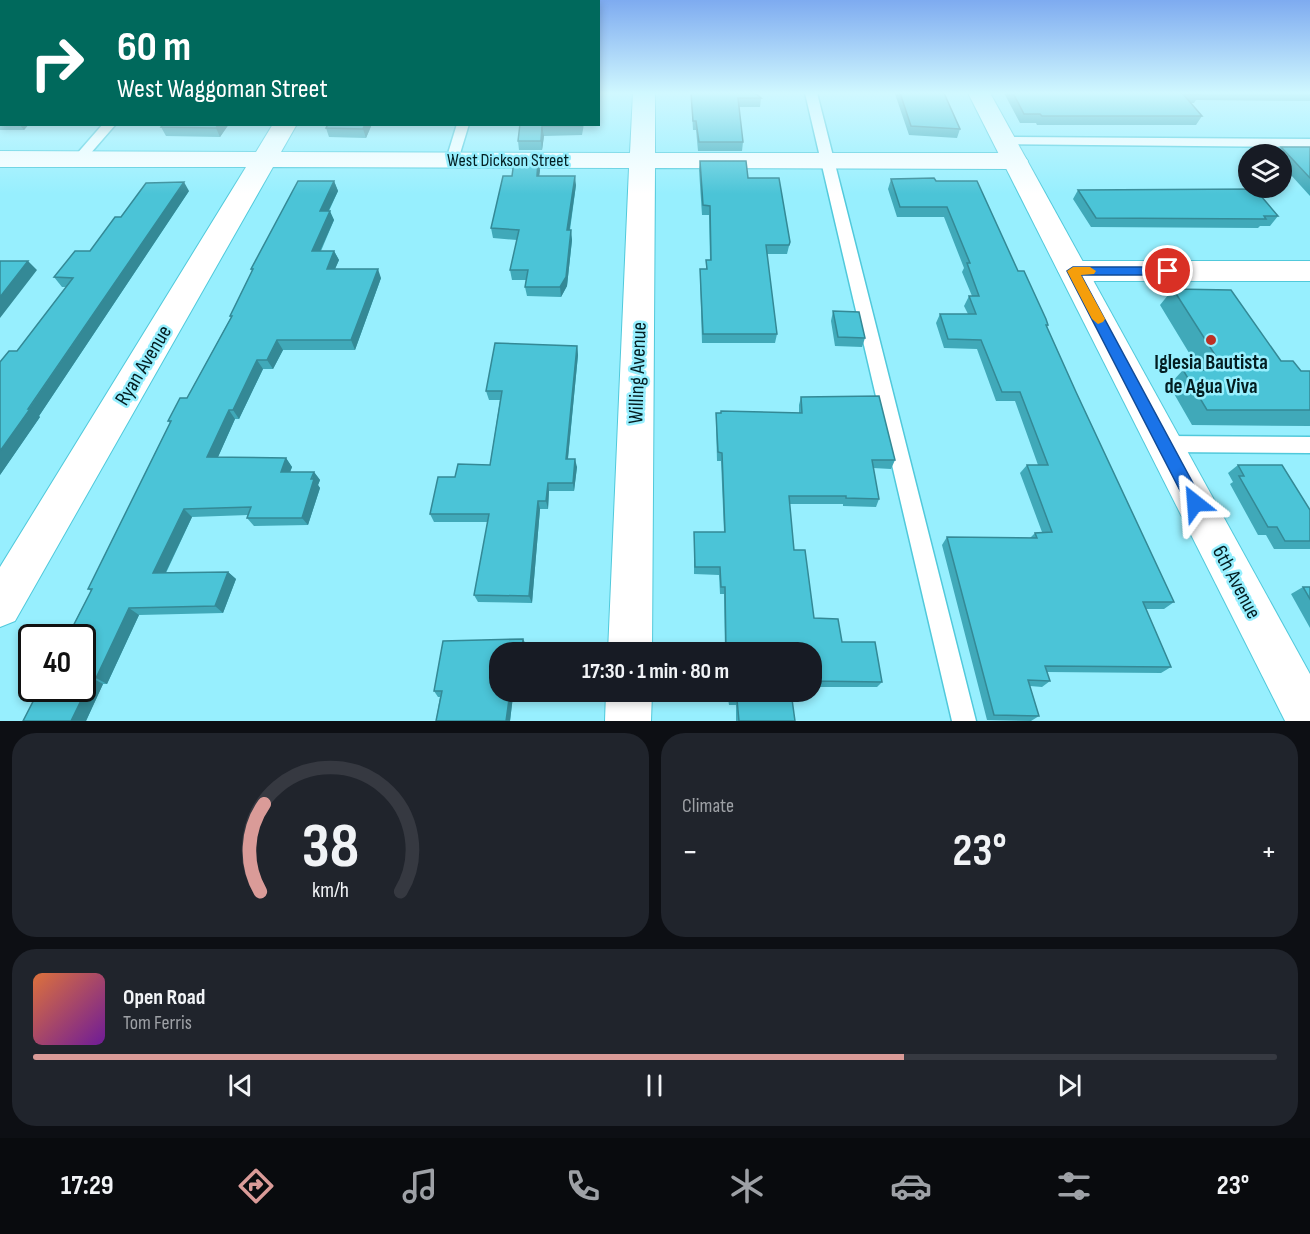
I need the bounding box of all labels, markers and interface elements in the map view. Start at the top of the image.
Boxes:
text: 60 m [117,22,191,73]
icon: right [18,24,96,102]
text: West Waggoman Street [117,73,328,105]
map controls [1238,144,1292,198]
button: layers [1238,144,1292,198]
street label: West Dickson Street [447,150,569,171]
pin [1142,245,1193,296]
icon: arrive [1151,254,1184,287]
street label: Ryan Avenue [110,321,177,410]
street label: Willing Avenue [623,322,652,424]
marker: Iglesia Bautista de Agua Viva [1204,333,1218,347]
place label: Iglesia Bautista de Agua Viva [1154,350,1268,399]
position arrow [1163,471,1227,535]
street label: 6th Avenue [1207,541,1266,623]
speed limit sign: 40 [18,624,96,702]
text: 17:30 · 1 min · 80 m [582,658,729,685]
text: Climate [682,794,734,818]
text: 38 [302,810,359,885]
text: 23° [952,824,1007,879]
text: − [682,832,698,872]
text: + [1261,832,1277,872]
text: km/h [312,878,349,903]
text: Open Road [123,984,205,1011]
text: Tom Ferris [123,1011,192,1035]
icon: previous [224,1069,257,1102]
icon: pause [638,1069,671,1102]
icon: next [1053,1069,1086,1102]
icon: directions [235,1165,277,1207]
icon: music [399,1165,441,1207]
icon: phone [562,1165,604,1207]
icon: climate [726,1165,768,1207]
icon: car [890,1165,932,1207]
icon: filters [1053,1165,1095,1207]
text: 17:29 [61,1170,114,1202]
text: 23° [1217,1170,1249,1202]

